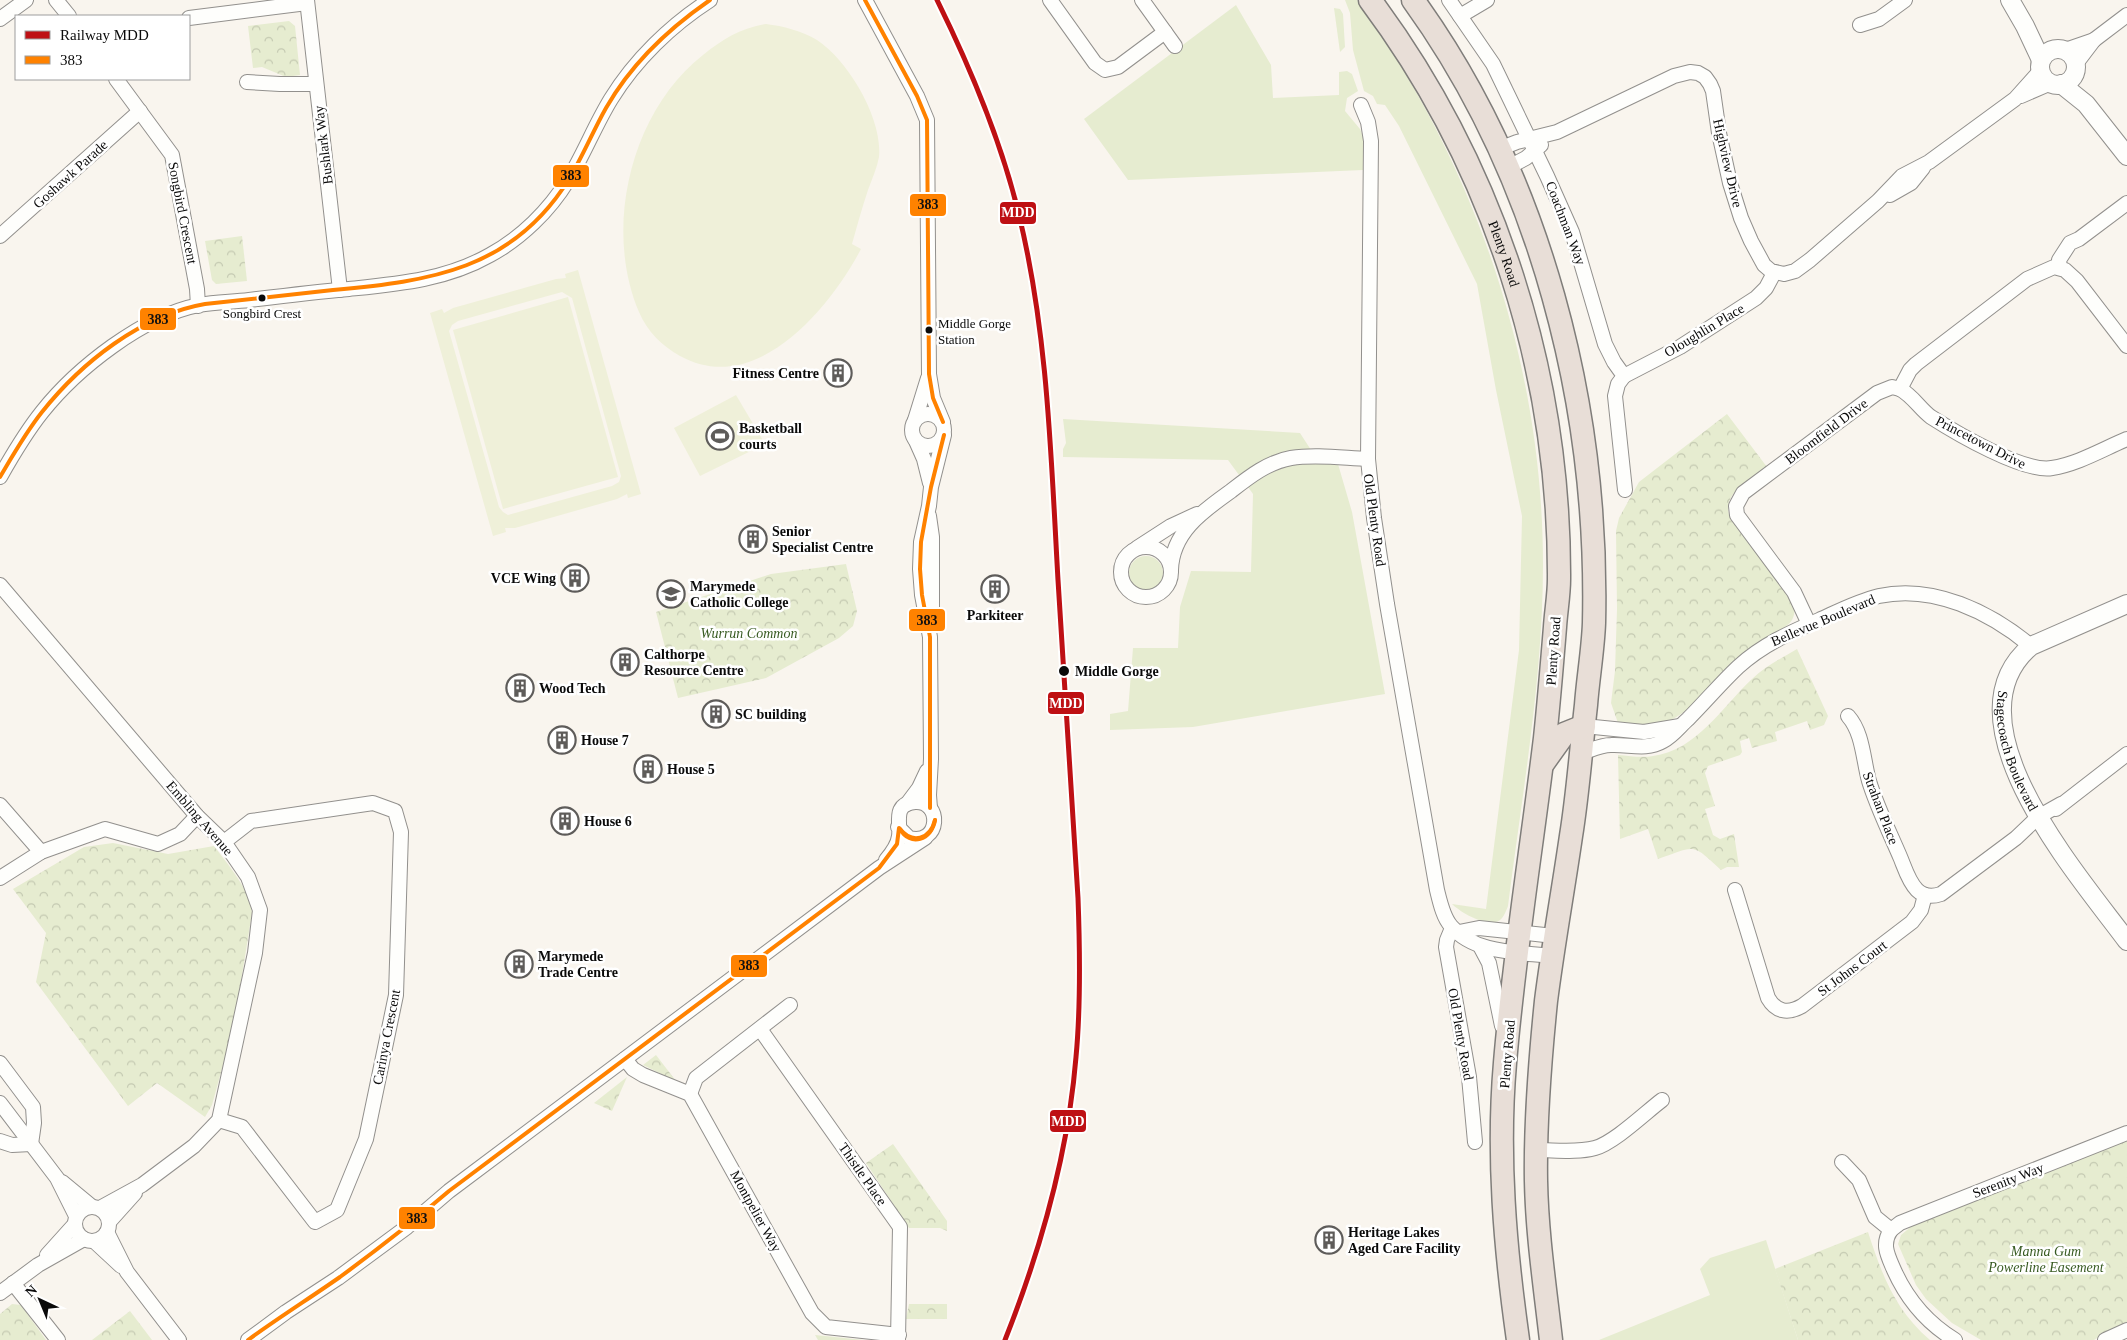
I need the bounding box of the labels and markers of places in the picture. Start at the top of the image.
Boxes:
marker: Songbird Crest [257,293,267,303]
place label: Songbird Crest [223,306,302,321]
place label: Middle Gorge Station [938,316,1011,347]
marker: Middle Gorge Station [924,325,934,335]
building icon: Fitness Centre [823,358,853,388]
place label: Fitness Centre [733,366,819,381]
sports icon: Basketball courts [705,421,735,451]
place label: Basketball courts [739,421,802,452]
building icon: Senior Specialist Centre [738,524,768,554]
place label: Senior Specialist Centre [772,524,873,555]
building icon: VCE Wing [560,563,590,593]
place label: VCE Wing [491,571,556,586]
building icon: Parkiteer [980,574,1010,604]
school or university icon: Marymede Catholic College [656,579,686,609]
place label: Marymede Catholic College [690,579,788,610]
place label: Parkiteer [967,608,1023,623]
building icon: Calthorpe Resource Centre [610,647,640,677]
place label: Calthorpe Resource Centre [644,647,743,678]
marker: Middle Gorge [1057,664,1071,678]
place label: Middle Gorge [1075,664,1159,679]
building icon: Wood Tech [505,673,535,703]
place label: Wood Tech [539,681,606,696]
building icon: SC building [701,699,731,729]
place label: SC building [735,707,806,722]
building icon: House 7 [547,725,577,755]
place label: House 7 [581,733,629,748]
building icon: House 5 [633,754,663,784]
place label: House 5 [667,762,715,777]
building icon: House 6 [550,806,580,836]
place label: House 6 [584,814,632,829]
building icon: Marymede Trade Centre [504,949,534,979]
place label: Marymede Trade Centre [538,949,618,980]
building icon: Heritage Lakes Aged Care Facility [1314,1225,1344,1255]
place label: Heritage Lakes Aged Care Facility [1348,1225,1461,1256]

